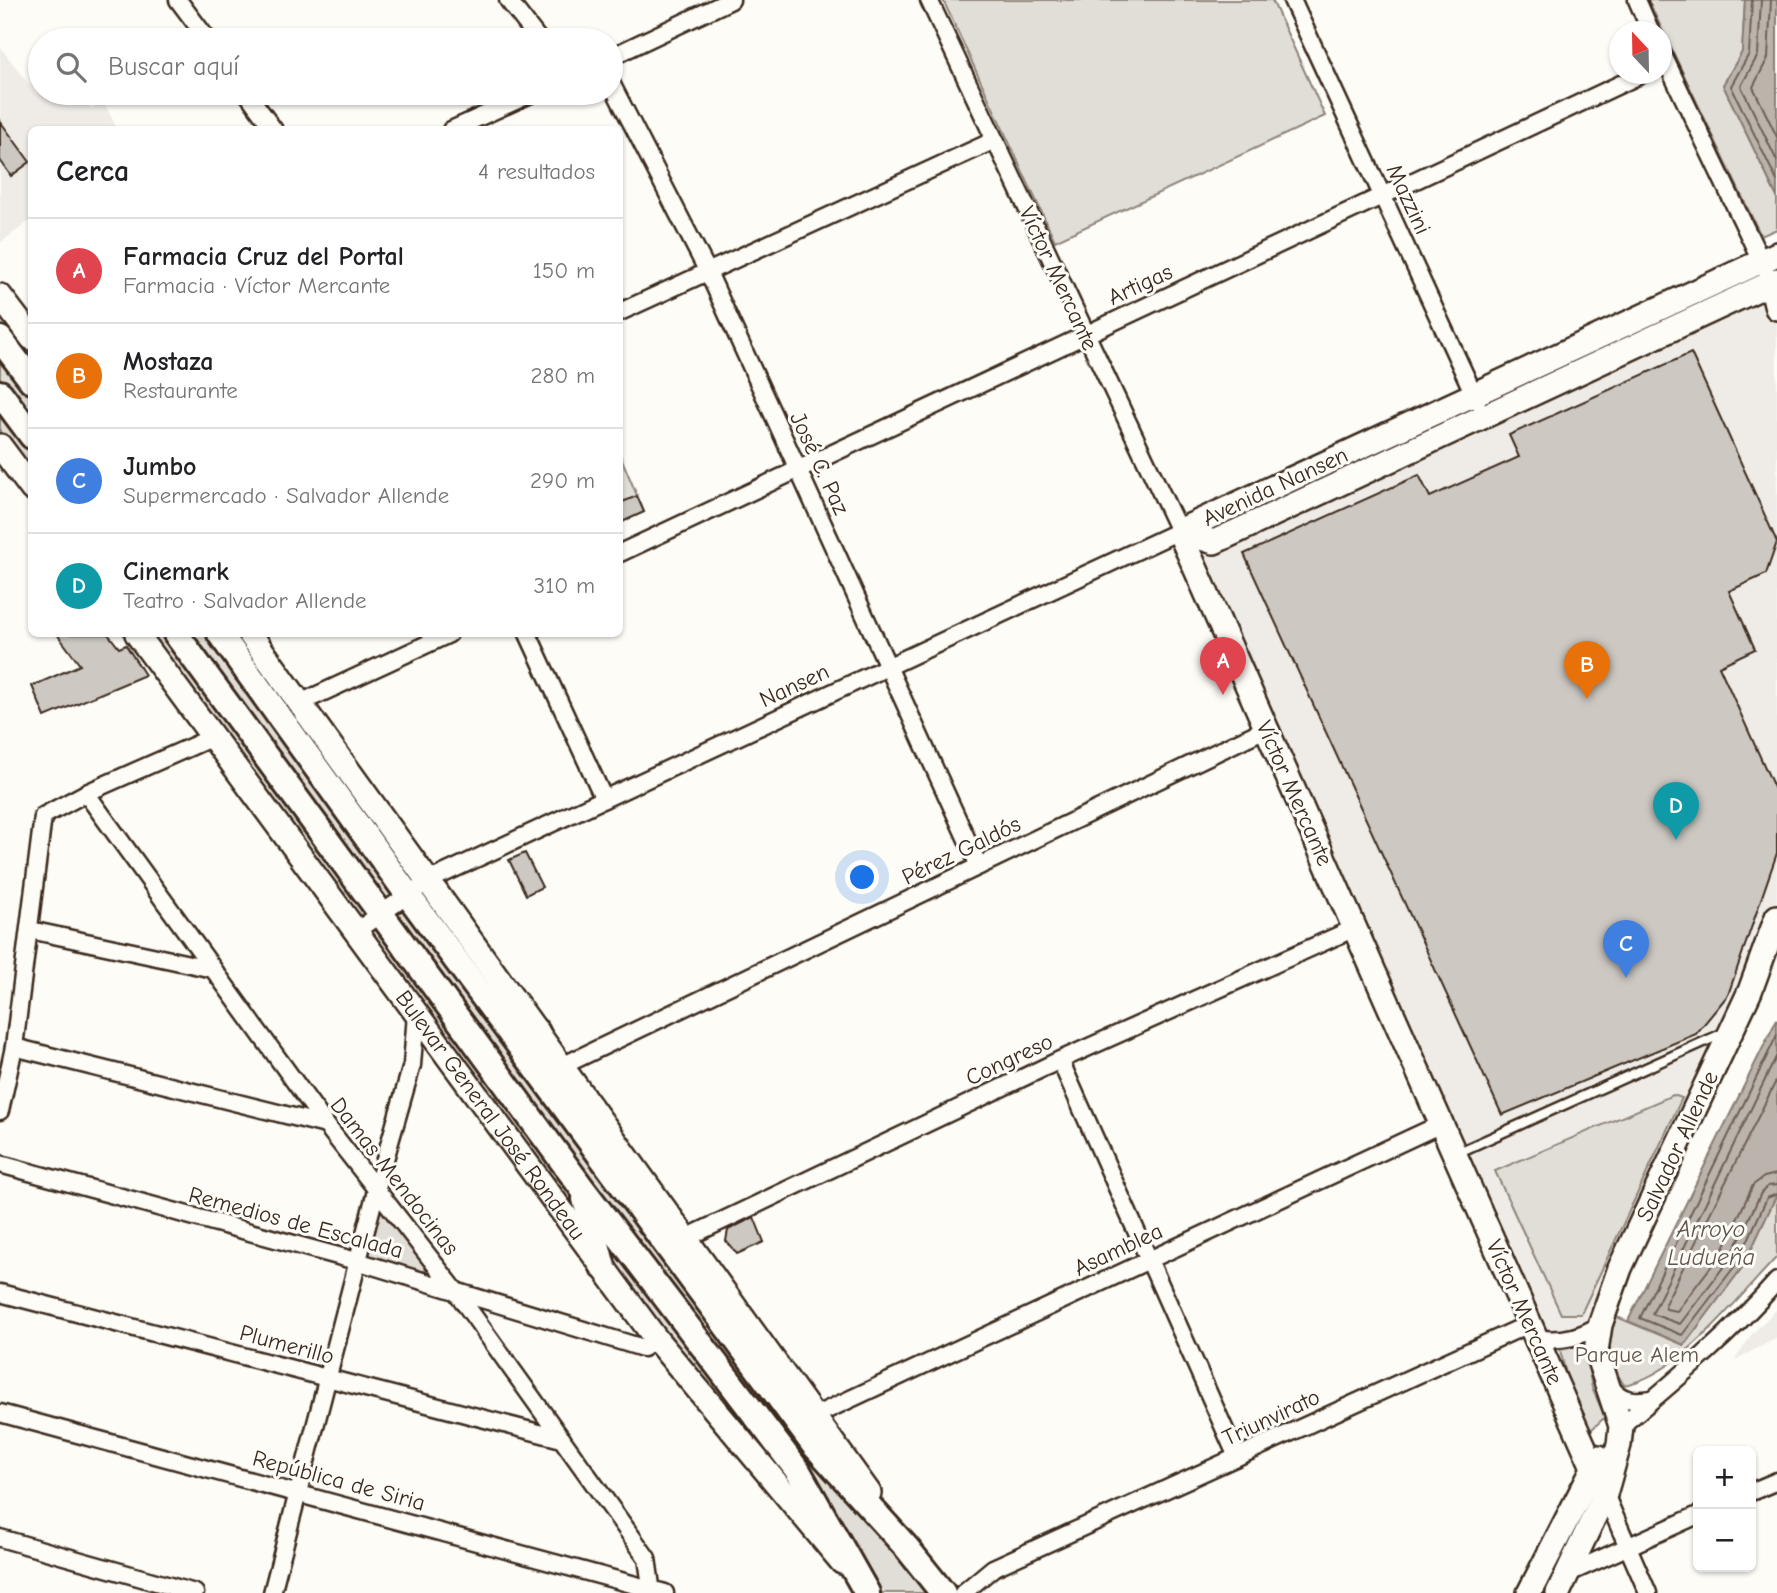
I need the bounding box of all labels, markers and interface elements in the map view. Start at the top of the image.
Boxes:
north arrow [1609,21,1672,84]
search box [28,28,623,105]
icon: search [52,48,90,86]
text: Buscar aquí [108,52,239,82]
text: Cerca [56,154,129,189]
text: 4 resultados [478,158,595,185]
street label: Mazzini [1381,160,1436,239]
street label: Víctor Mercante [1013,202,1104,355]
text: Farmacia Cruz del Portal [123,242,404,272]
text: A [73,257,85,284]
text: 150 m [533,257,595,284]
street label: Artigas [1104,258,1177,311]
text: Farmacia · Víctor Mercante [123,272,390,299]
text: Mostaza [123,347,213,377]
text: B [72,362,86,389]
text: 280 m [530,362,595,389]
text: Restaurante [123,377,238,404]
street label: José C. Paz [784,408,855,519]
street label: Avenida Nansen [1198,441,1352,532]
text: Jumbo [123,452,197,482]
text: C [72,467,86,494]
text: 290 m [530,467,595,494]
text: Supermercado · Salvador Allende [123,482,449,509]
text: Cinemark [123,557,229,587]
text: D [72,572,86,599]
text: 310 m [534,572,595,599]
text: Teatro · Salvador Allende [123,587,367,614]
pin: A [1200,637,1246,695]
pin: B [1564,641,1610,699]
street label: Nansen [755,658,833,713]
street label: Víctor Mercante [1251,716,1339,870]
pin: D [1653,782,1699,840]
street label: Pérez Galdós [898,810,1025,891]
your location [845,860,879,894]
pin: C [1603,920,1649,978]
street label: Bulevar General José Rondeau [390,985,591,1245]
street label: Congreso [961,1028,1057,1091]
street label: Salvador Allende [1631,1067,1724,1226]
street label: Damas Mendocinas [325,1092,465,1261]
street label: Remedios de Escalada [186,1181,406,1264]
water label: Arroyo Ludueña [1667,1215,1755,1271]
street label: Asamblea [1070,1217,1167,1282]
street label: Víctor Mercante [1481,1235,1569,1389]
street label: Plumerillo [237,1319,337,1370]
park label: Parque Alem [1575,1341,1699,1368]
street label: Triunvirato [1218,1383,1324,1452]
street label: República de Siria [250,1444,428,1517]
map controls [1693,1446,1756,1572]
button: + [1693,1446,1756,1509]
button: − [1693,1509,1756,1572]

